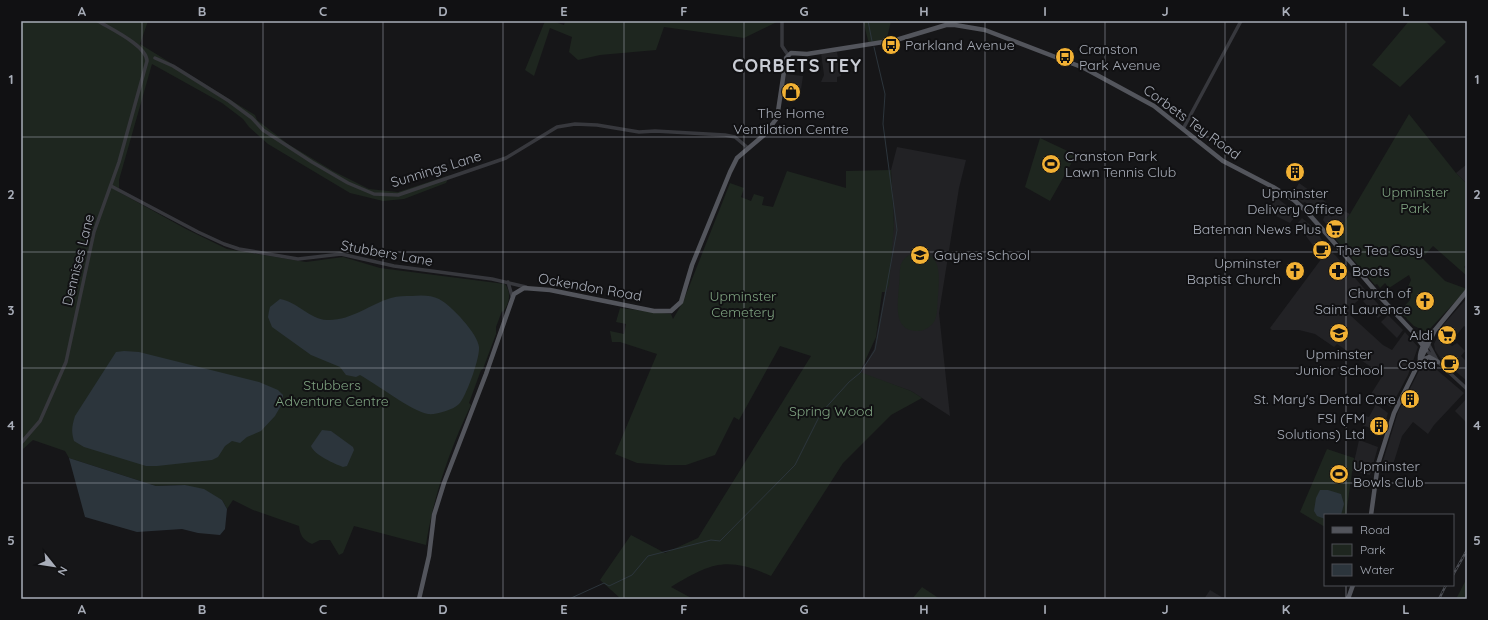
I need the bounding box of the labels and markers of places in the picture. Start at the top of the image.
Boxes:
bus stop icon: Parkland Avenue [880,34,902,56]
place label: Parkland Avenue [905,36,1015,54]
place label: Cranston Park Avenue [1079,40,1160,74]
bus stop icon: Cranston Park Avenue [1054,46,1076,68]
shop icon: The Home Ventilation Centre [780,81,802,103]
place label: The Home Ventilation Centre [733,104,849,138]
place label: Cranston Park Lawn Tennis Club [1065,147,1176,181]
sports icon: Cranston Park Lawn Tennis Club [1040,153,1062,175]
building icon: Upminster Delivery Office [1284,161,1306,183]
place label: Upminster Delivery Office [1247,184,1343,218]
supermarket icon: Bateman News Plus [1324,218,1346,240]
place label: Bateman News Plus [1193,220,1321,238]
cafe icon: The Tea Cosy [1311,239,1333,261]
place label: The Tea Cosy [1336,241,1423,259]
school or university icon: Gaynes School [909,244,931,266]
place label: Gaynes School [934,246,1030,264]
place label: Upminster Baptist Church [1187,254,1282,288]
church icon: Upminster Baptist Church [1284,260,1306,282]
pharmacy icon: Boots [1327,260,1349,282]
place label: Boots [1352,262,1390,280]
place label: Church of Saint Laurence [1315,284,1411,318]
church icon: Church of Saint Laurence [1414,290,1436,312]
school or university icon: Upminster Junior School [1328,322,1350,344]
supermarket icon: Aldi [1436,324,1458,346]
place label: Aldi [1409,326,1433,344]
place label: Upminster Junior School [1295,345,1383,379]
cafe icon: Costa [1439,353,1461,375]
place label: Costa [1399,355,1436,373]
building icon: St. Mary's Dental Care [1399,388,1421,410]
place label: St. Mary's Dental Care [1253,390,1396,408]
place label: FSI (FM Solutions) Ltd [1277,409,1365,443]
building icon: FSI (FM Solutions) Ltd [1368,415,1390,437]
place label: Upminster Bowls Club [1353,457,1423,491]
sports icon: Upminster Bowls Club [1328,463,1350,485]

